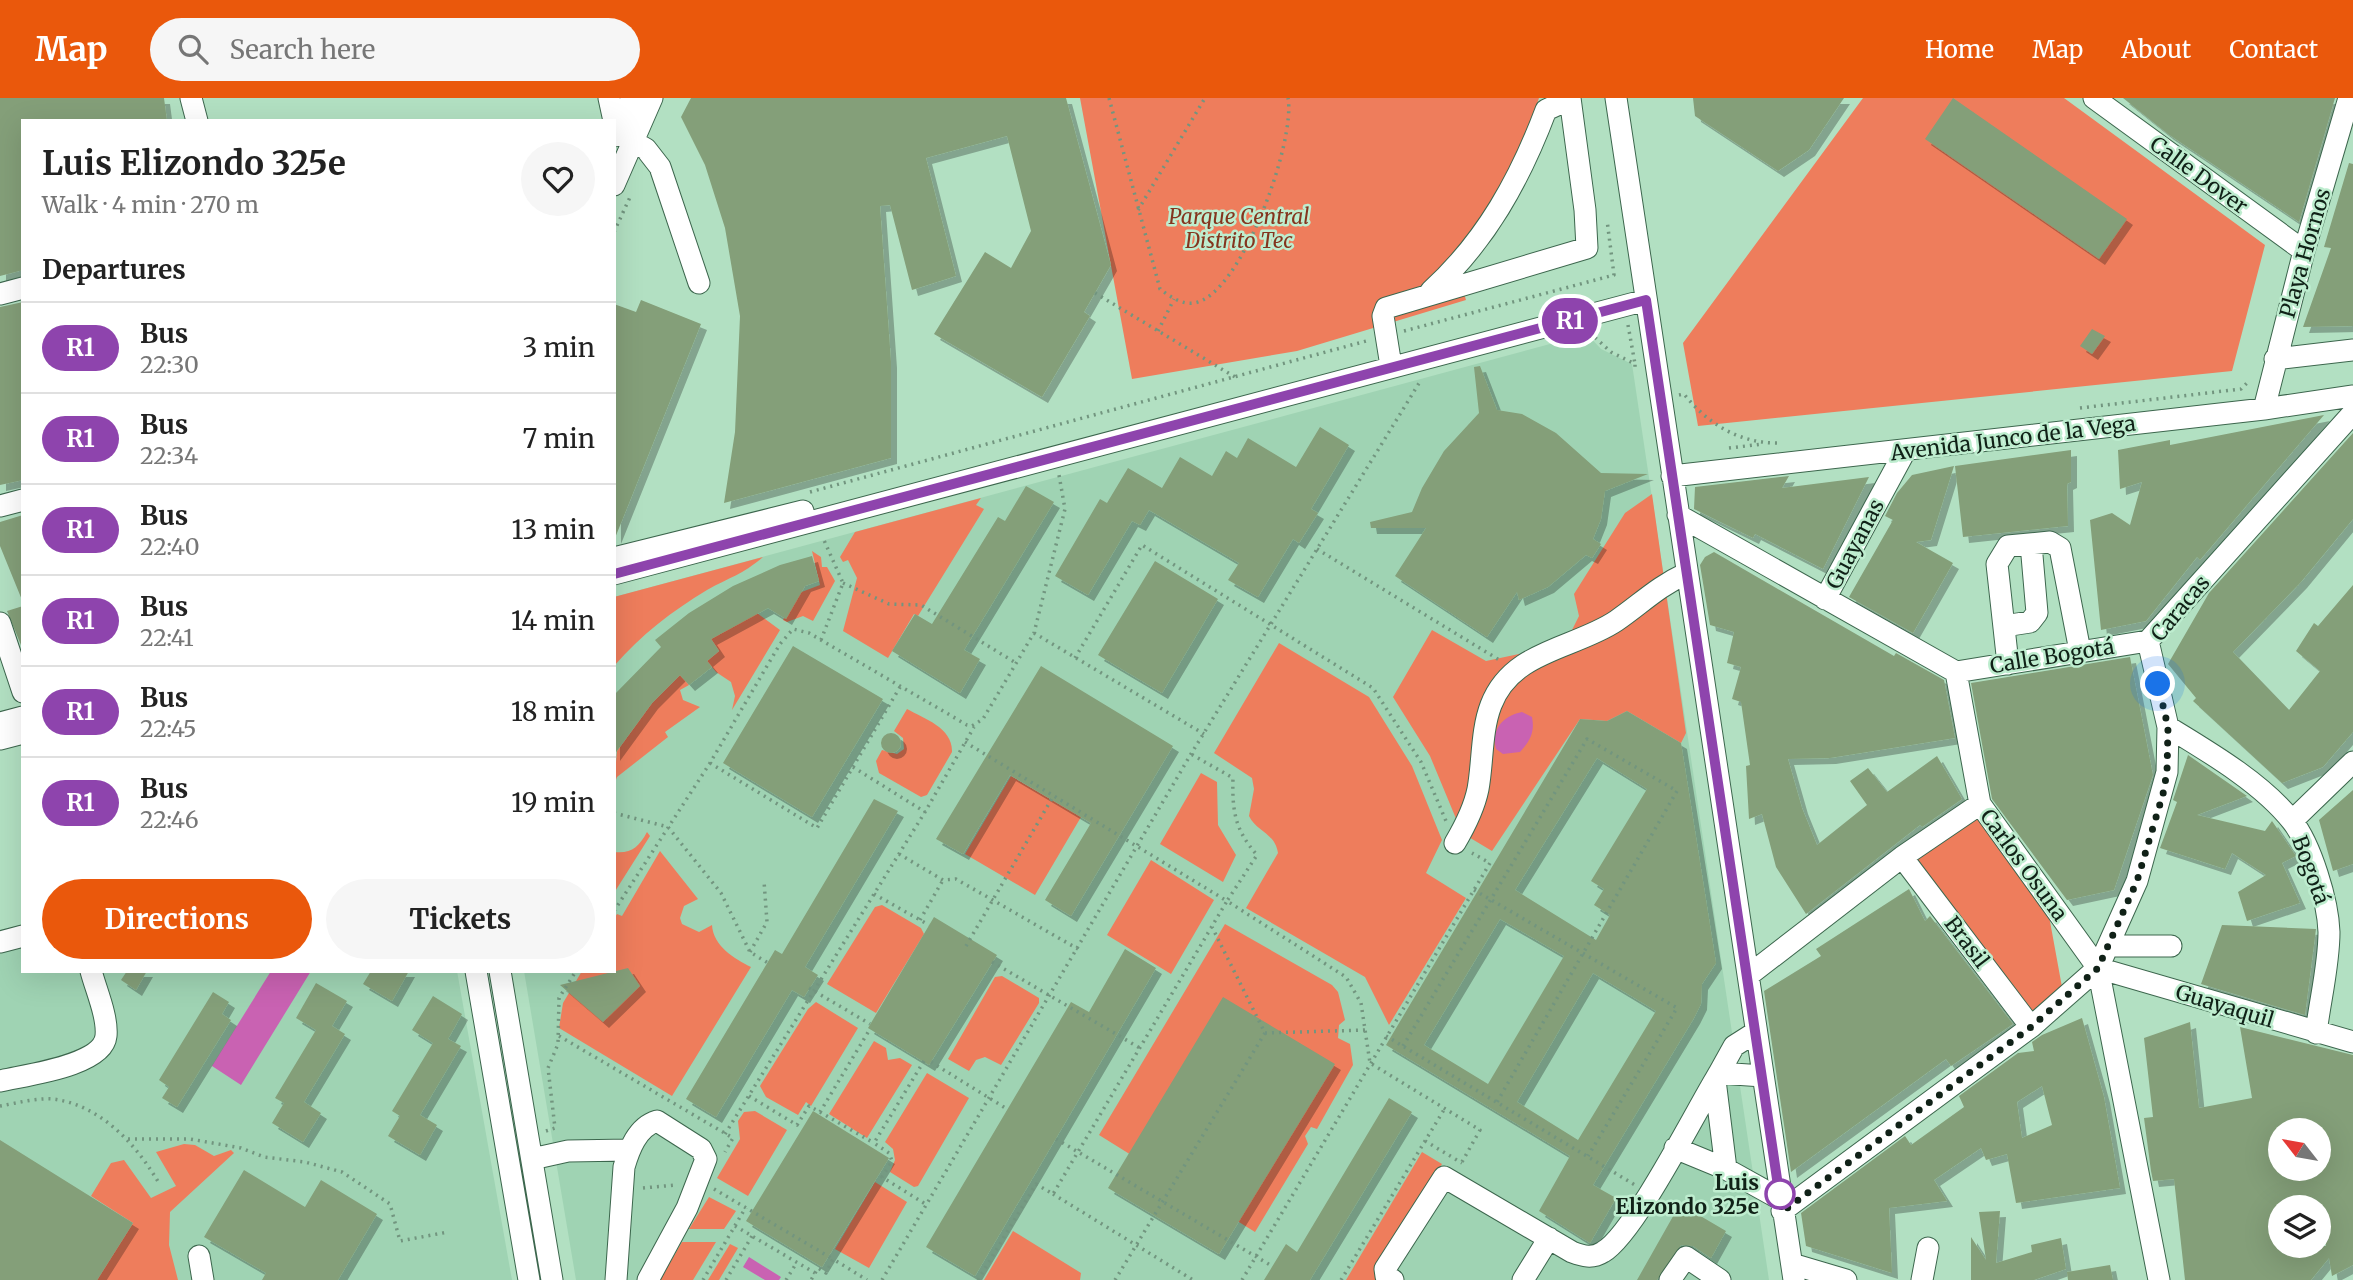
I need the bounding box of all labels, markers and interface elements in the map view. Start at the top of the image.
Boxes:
search box [150,18,640,81]
text: Map [35,29,108,70]
icon: search [174,30,212,68]
text: Search here [230,33,375,66]
text: Home [1925,34,1994,65]
text: Map [2032,34,2083,65]
text: About [2121,34,2191,65]
text: Contact [2229,34,2318,65]
street label: Calle Dover [2145,130,2253,220]
button: heart [521,142,595,216]
text: Luis Elizondo 325e [42,143,346,184]
street label: Playa Hornos [2274,185,2336,321]
text: Walk · 4 min · 270 m [42,190,259,219]
park label: Parque Central Distrito Tec [1168,203,1310,254]
text: Departures [42,253,186,286]
line badge: R1 [1538,298,1602,344]
text: R1 [1556,305,1584,336]
text: Bus [140,317,188,350]
text: 3 min [523,331,595,364]
text: R1 [66,332,95,363]
text: 22:30 [140,350,199,379]
text: Bus [140,408,188,441]
street label: Avenida Junco de la Vega [1888,410,2137,467]
text: 7 min [523,422,595,455]
text: R1 [66,423,95,454]
text: 22:34 [140,441,198,470]
street label: Guayanas [1820,494,1890,594]
text: Bus [140,499,188,532]
text: 13 min [511,513,595,546]
text: R1 [66,514,95,545]
text: 22:40 [140,532,200,561]
street label: Caracas [2145,569,2215,647]
text: Bus [140,590,188,623]
text: 14 min [511,604,595,637]
text: R1 [66,605,95,636]
text: 22:41 [140,623,194,652]
street label: Calle Bogotá [1988,633,2116,679]
your location [2140,666,2175,701]
text: Bus [140,681,188,714]
text: 18 min [511,695,595,728]
text: R1 [66,696,95,727]
text: 22:45 [140,714,196,743]
text: Bus [140,772,188,805]
text: 19 min [511,786,595,819]
text: R1 [66,787,95,818]
street label: Carlos Osuna [1974,804,2074,926]
text: 22:46 [140,805,199,834]
street label: Bogotá [2286,832,2336,908]
button: Directions [42,879,312,959]
button: Tickets [326,879,595,959]
street label: Brasil [1939,911,1996,974]
street label: Guayaquil [2173,978,2278,1034]
north arrow [2268,1118,2331,1181]
map controls [2268,1118,2331,1258]
place label: Luis Elizondo 325e [1615,1169,1759,1220]
marker: Luis Elizondo 325e [1765,1179,1795,1209]
button: layers [2268,1195,2331,1258]

